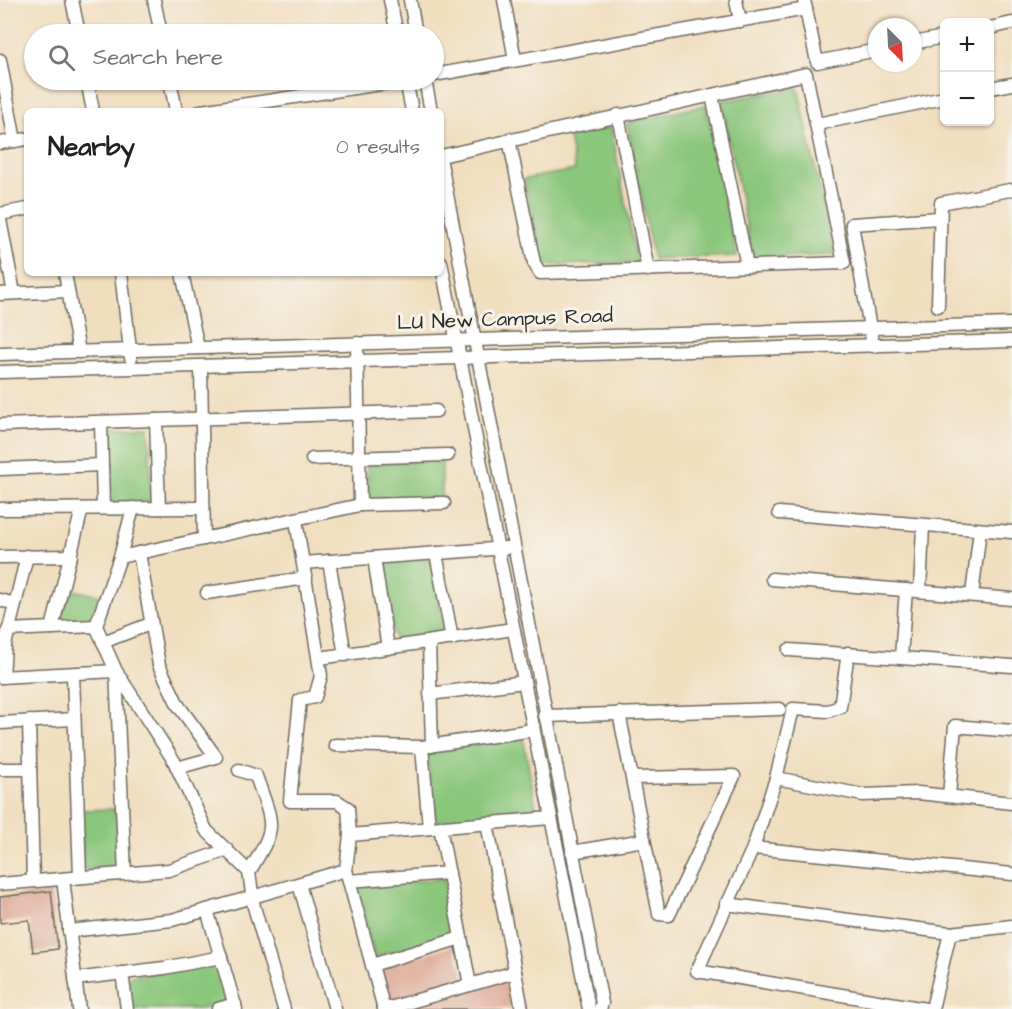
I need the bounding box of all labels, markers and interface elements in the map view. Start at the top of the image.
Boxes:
north arrow [868,18,922,72]
map controls [940,18,994,126]
button: + [940,18,994,72]
search box [24,24,444,90]
icon: search [45,41,78,74]
text: Search here [93,42,223,73]
button: − [940,72,994,126]
text: Nearby [48,129,135,165]
text: 0 results [336,133,420,161]
street label: LU New Campus Road [397,301,614,338]

